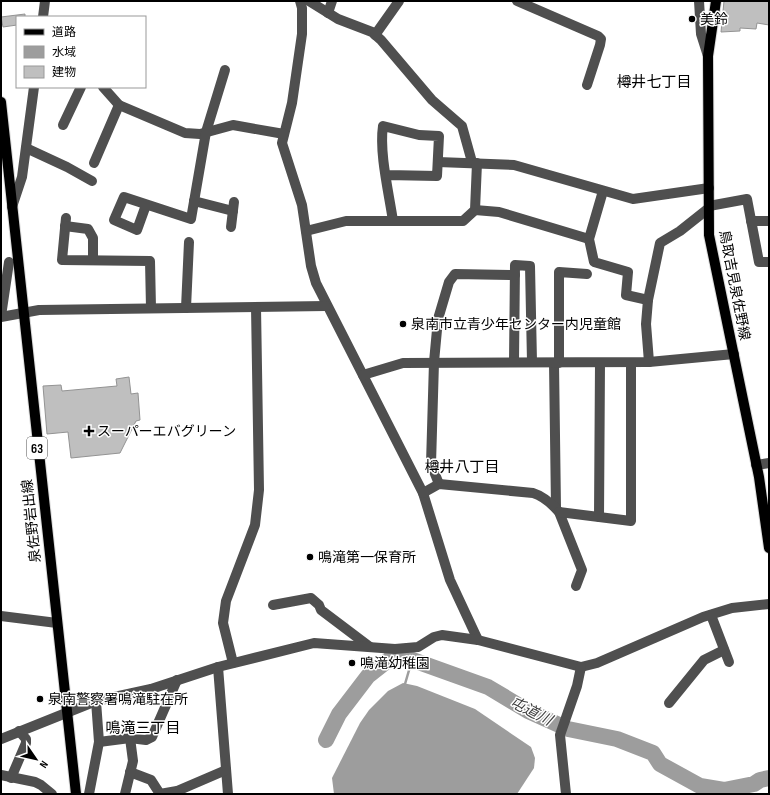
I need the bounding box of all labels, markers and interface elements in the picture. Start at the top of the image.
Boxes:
place label: 美鈴 [700,11,728,28]
marker: 美鈴 [687,14,697,24]
legend [16,16,146,88]
text: 道路 [52,25,76,40]
text: 水域 [52,45,76,60]
text: 建物 [52,65,76,80]
district label: 樽井七丁目 [616,73,692,92]
street label: 鳥取吉見泉佐野線 [715,229,754,342]
place label: 泉南市立青少年センター内児童館 [411,316,621,333]
marker: 泉南市立青少年センター内児童館 [398,319,408,329]
place label: スーパーエバグリーン [97,423,236,440]
marker: スーパーエバグリーン [84,426,94,436]
road number: 63 [27,437,47,459]
district label: 樽井八丁目 [424,458,500,477]
street label: 泉佐野岩出線 [19,478,44,564]
place label: 鳴滝第一保育所 [318,549,416,566]
marker: 鳴滝第一保育所 [305,552,315,562]
place label: 鳴滝幼稚園 [360,655,430,672]
marker: 鳴滝幼稚園 [347,658,357,668]
place label: 泉南警察署鳴滝駐在所 [48,691,188,708]
water label: 屯道川 [506,693,557,731]
marker: 泉南警察署鳴滝駐在所 [35,694,45,704]
district label: 鳴滝三丁目 [105,719,181,738]
north arrow [16,739,56,779]
text: N [37,758,51,770]

